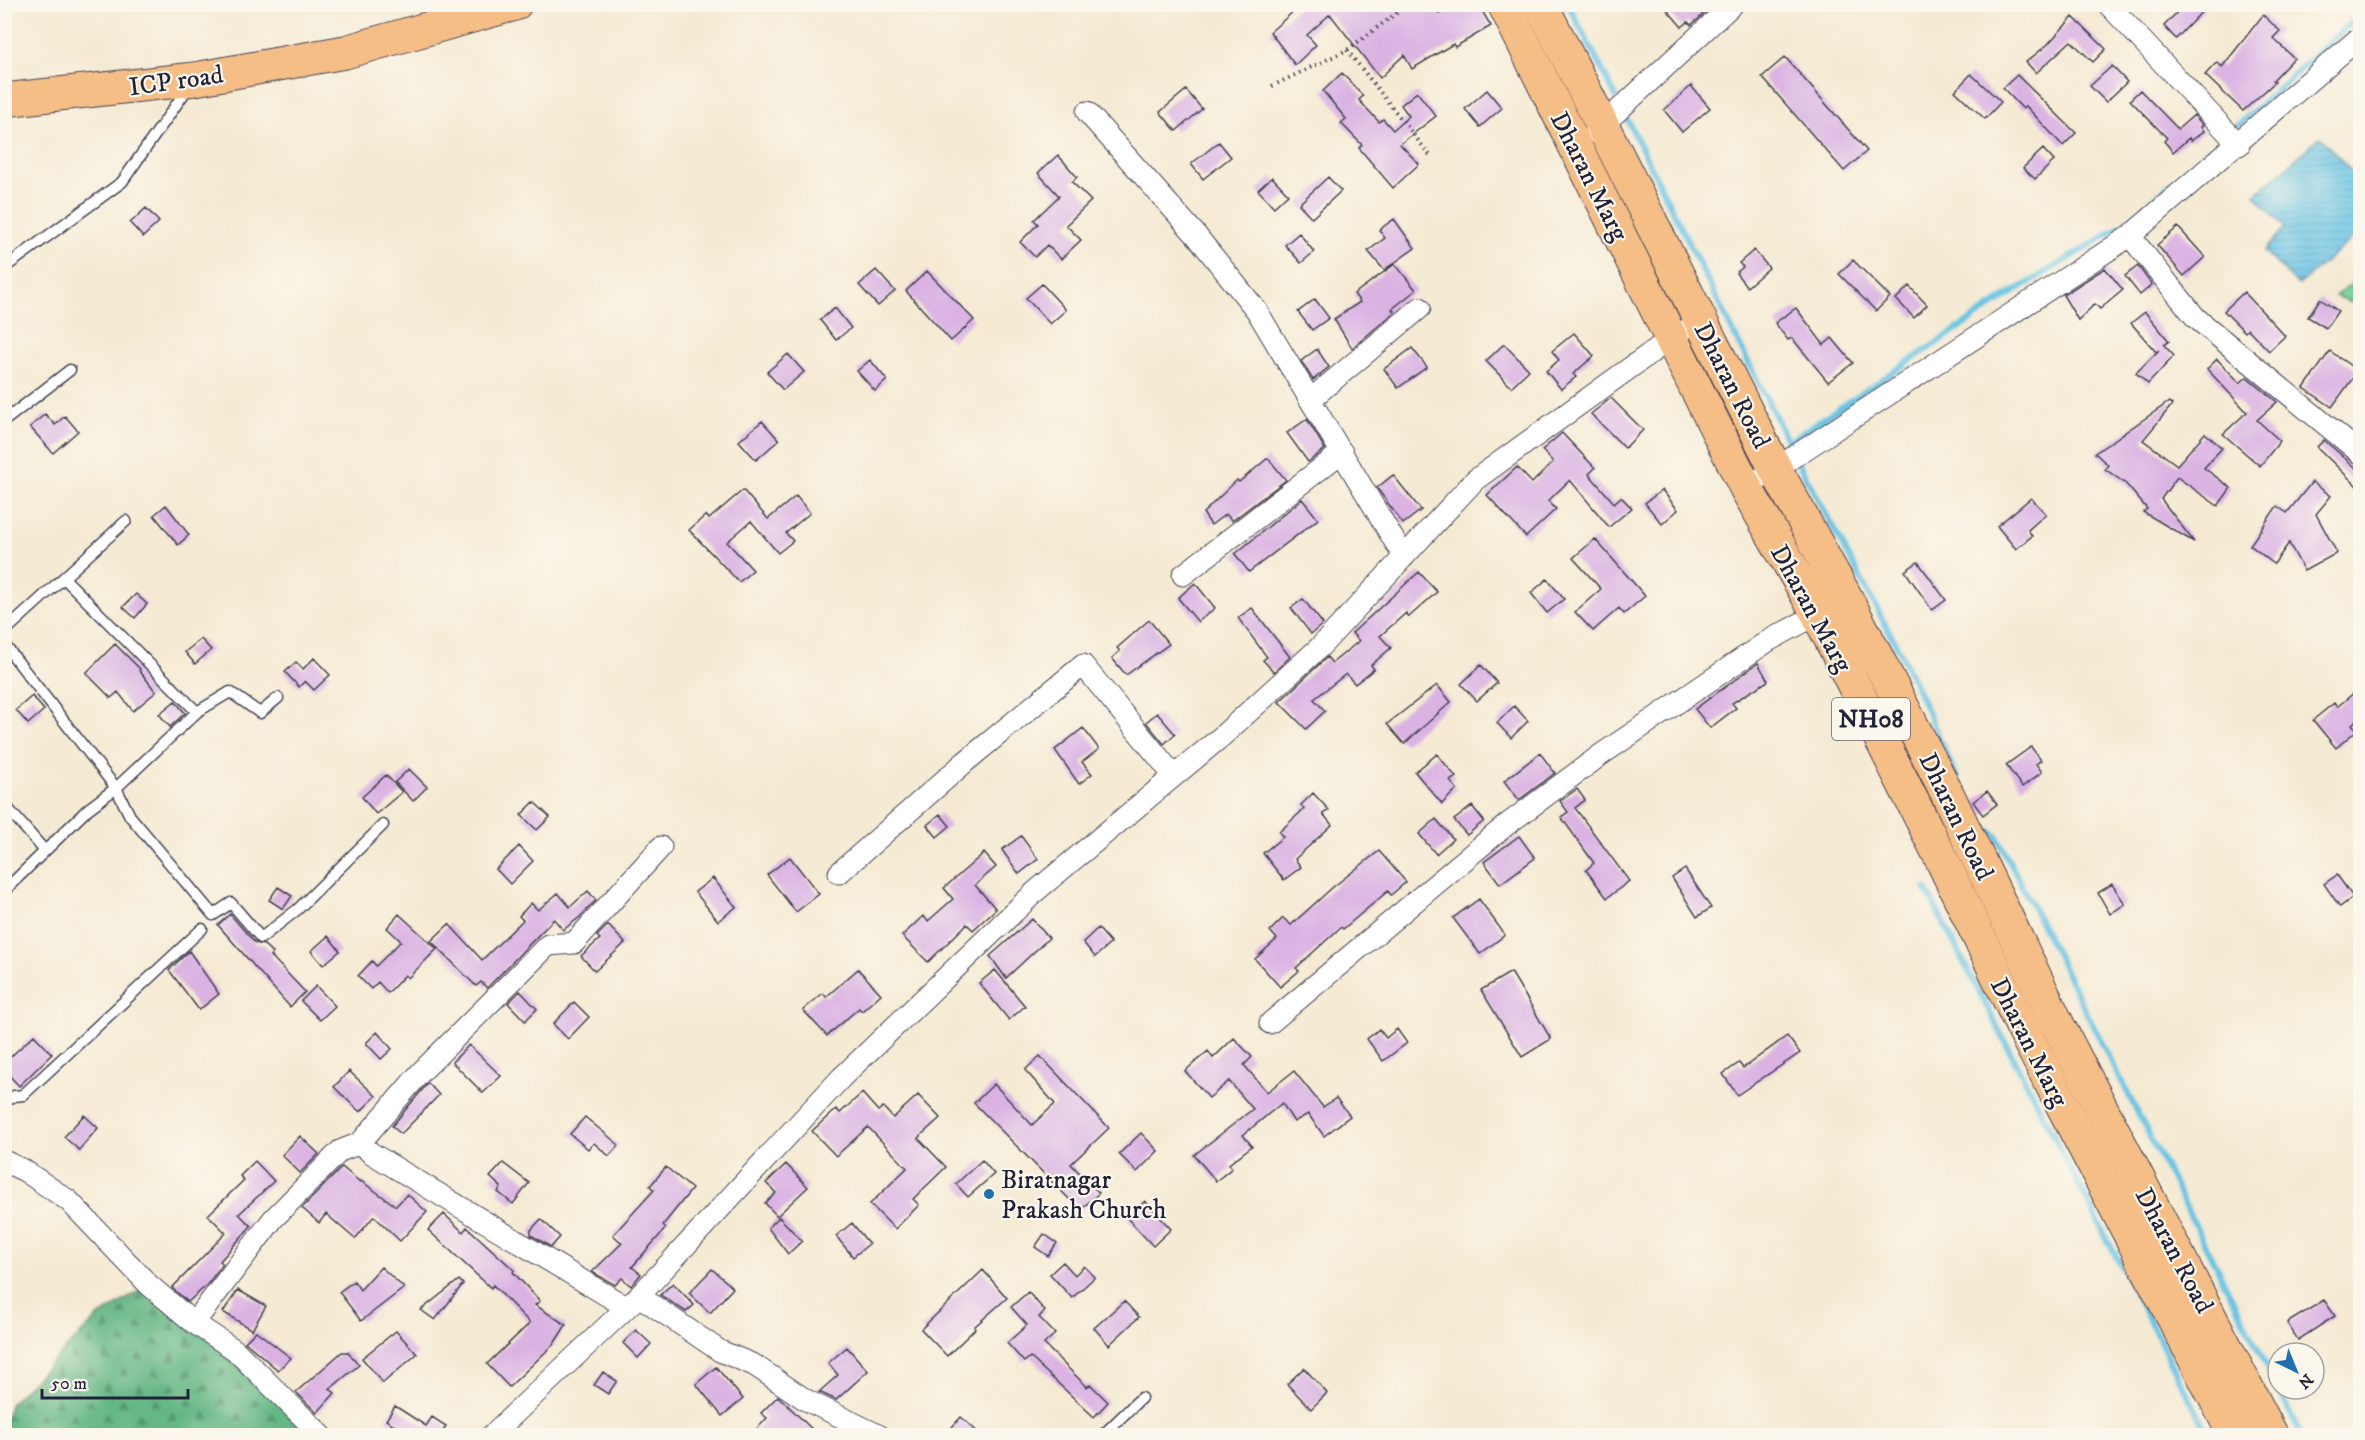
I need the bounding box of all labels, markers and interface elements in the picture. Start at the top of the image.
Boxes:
street label: ICP road [127,59,225,104]
street label: Dharan Marg [1542,106,1636,247]
street label: Dharan Road [1686,317,1778,454]
street label: Dharan Marg [1762,539,1859,679]
road number: NH08 [1832,698,1910,740]
street label: Dharan Road [1911,748,2001,886]
street label: Dharan Marg [1982,972,2076,1113]
place label: Biratnagar Prakash Church [1001,1164,1167,1227]
street label: Dharan Road [2127,1182,2221,1319]
marker: Biratnagar Prakash Church [982,1187,996,1201]
north arrow [2266,1341,2326,1401]
scale bar [42,1362,188,1400]
text: N [2294,1369,2317,1393]
text: 50 m [51,1373,87,1395]

